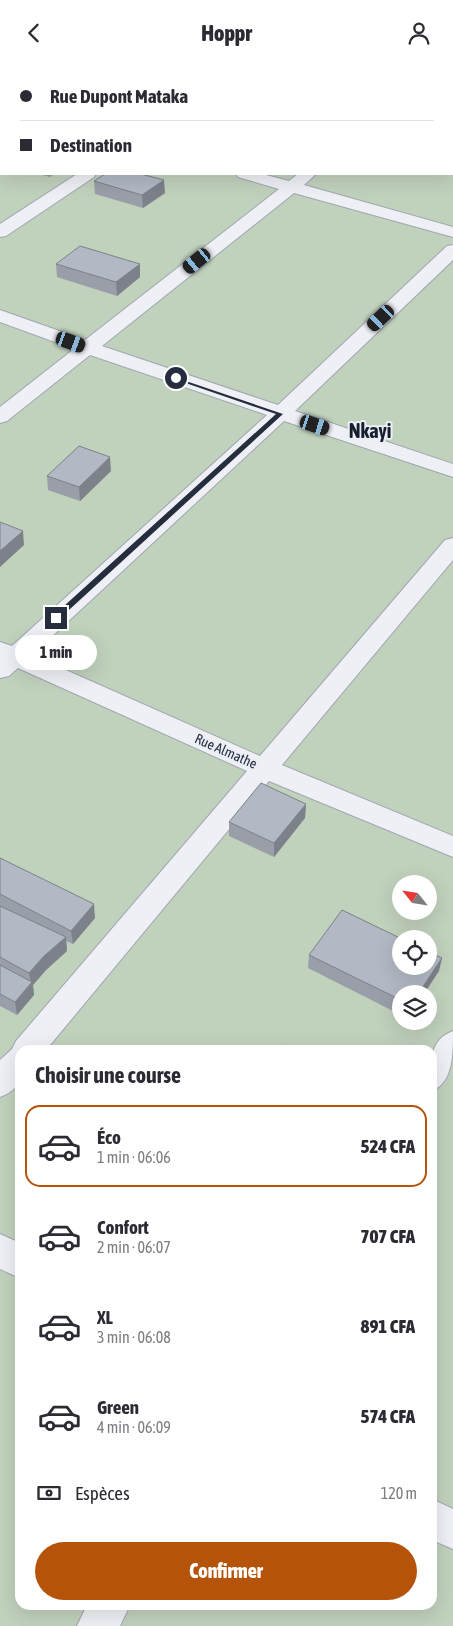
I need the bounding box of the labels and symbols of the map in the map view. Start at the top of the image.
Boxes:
car [180,246,213,276]
car [364,302,397,334]
car [54,330,87,354]
route start [165,367,187,389]
car [298,413,331,437]
district label: Nkayi [349,419,391,442]
route end [45,607,67,629]
callout: 1 min [15,635,97,671]
street label: Rue Almathe [192,730,260,772]
north arrow [392,875,438,920]

